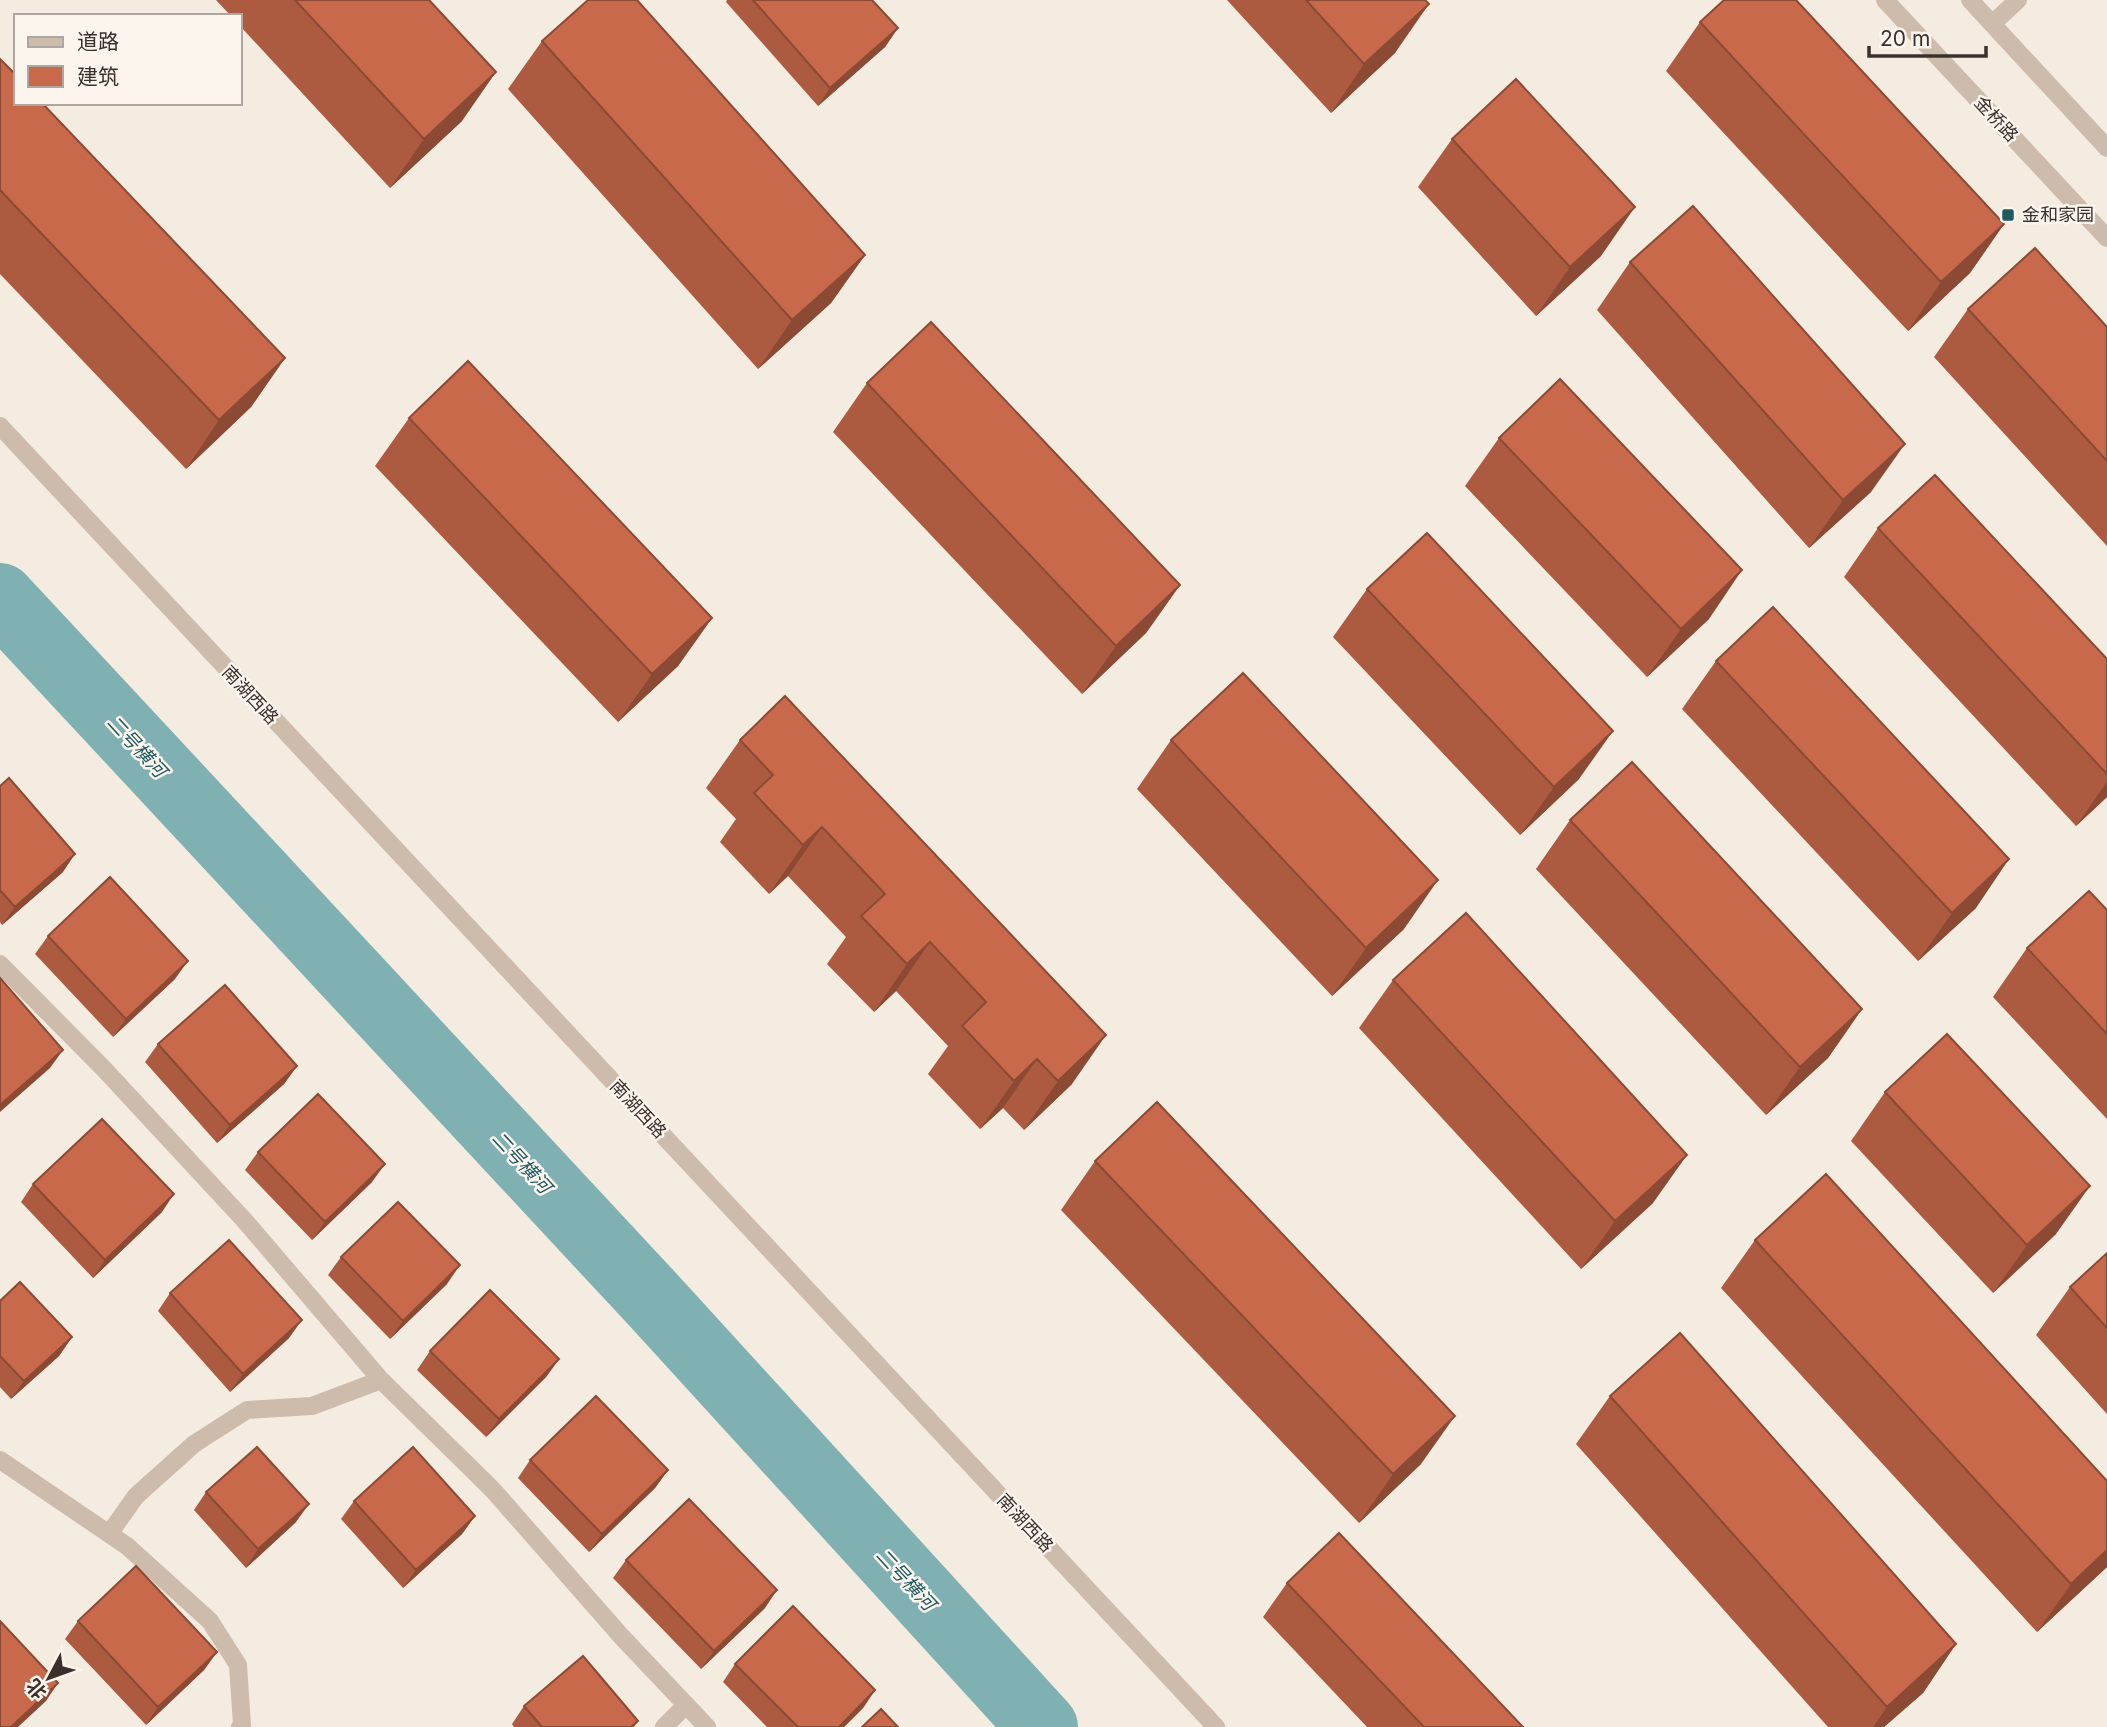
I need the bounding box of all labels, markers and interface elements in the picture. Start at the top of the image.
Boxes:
legend [14,14,242,105]
scale bar [1869,14,1986,58]
text: 20 m [1880,26,1930,51]
text: 道路 [77,29,119,54]
text: 建筑 [77,64,119,89]
street label: 金桥路 [1970,92,2022,146]
place label: 金和家园 [2022,204,2094,225]
marker: 金和家园 [2000,207,2016,223]
street label: 南湖西路 [218,661,283,728]
water label: 二号横河 [102,711,174,785]
street label: 南湖西路 [606,1075,671,1142]
water label: 二号横河 [487,1127,559,1201]
street label: 南湖西路 [993,1489,1058,1556]
water label: 二号横河 [871,1544,943,1618]
north arrow [14,1643,84,1713]
text: 北 [22,1674,51,1704]

